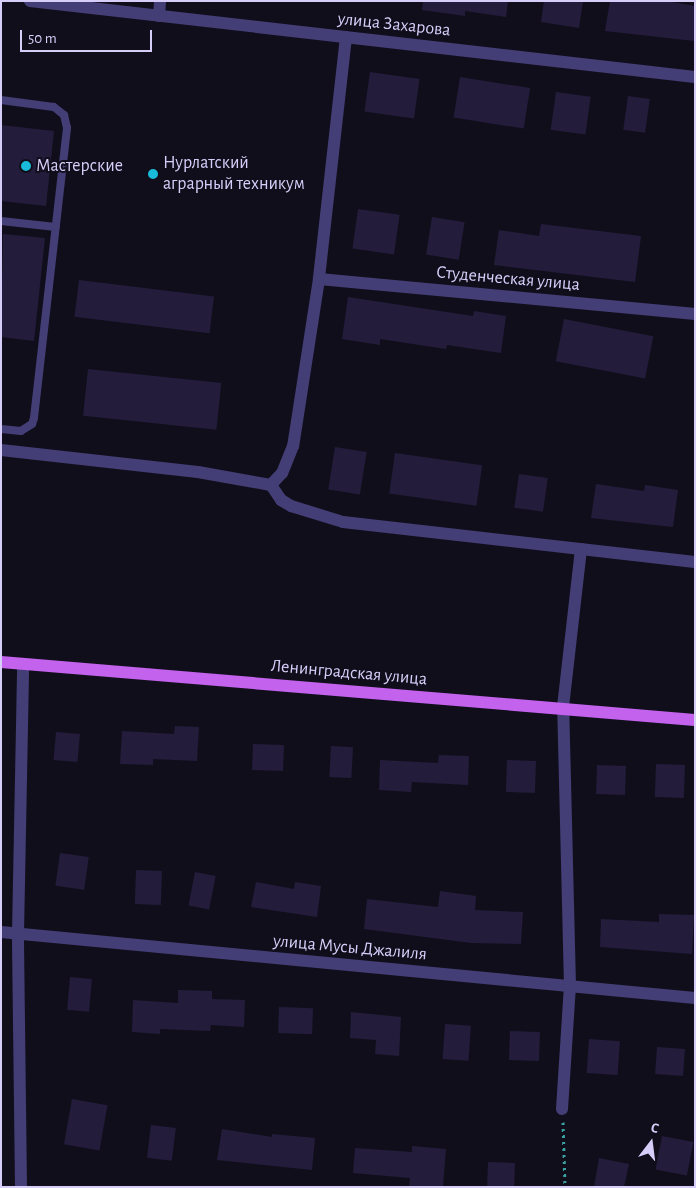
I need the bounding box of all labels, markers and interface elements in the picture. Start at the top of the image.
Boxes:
street label: улица Захарова [336,8,452,42]
scale bar [22,20,155,52]
text: 50 m [28,31,57,46]
place label: Нурлатский аграрный техникум [163,153,305,195]
place label: Мастерские [36,155,123,177]
marker: Мастерские [20,160,32,172]
marker: Нурлатский аграрный техникум [147,168,159,180]
street label: Студенческая улица [435,262,581,296]
street label: Ленинградская улица [270,655,428,691]
street label: улица Мусы Джалиля [272,931,428,965]
north arrow [626,1118,676,1168]
text: С [649,1121,660,1136]

